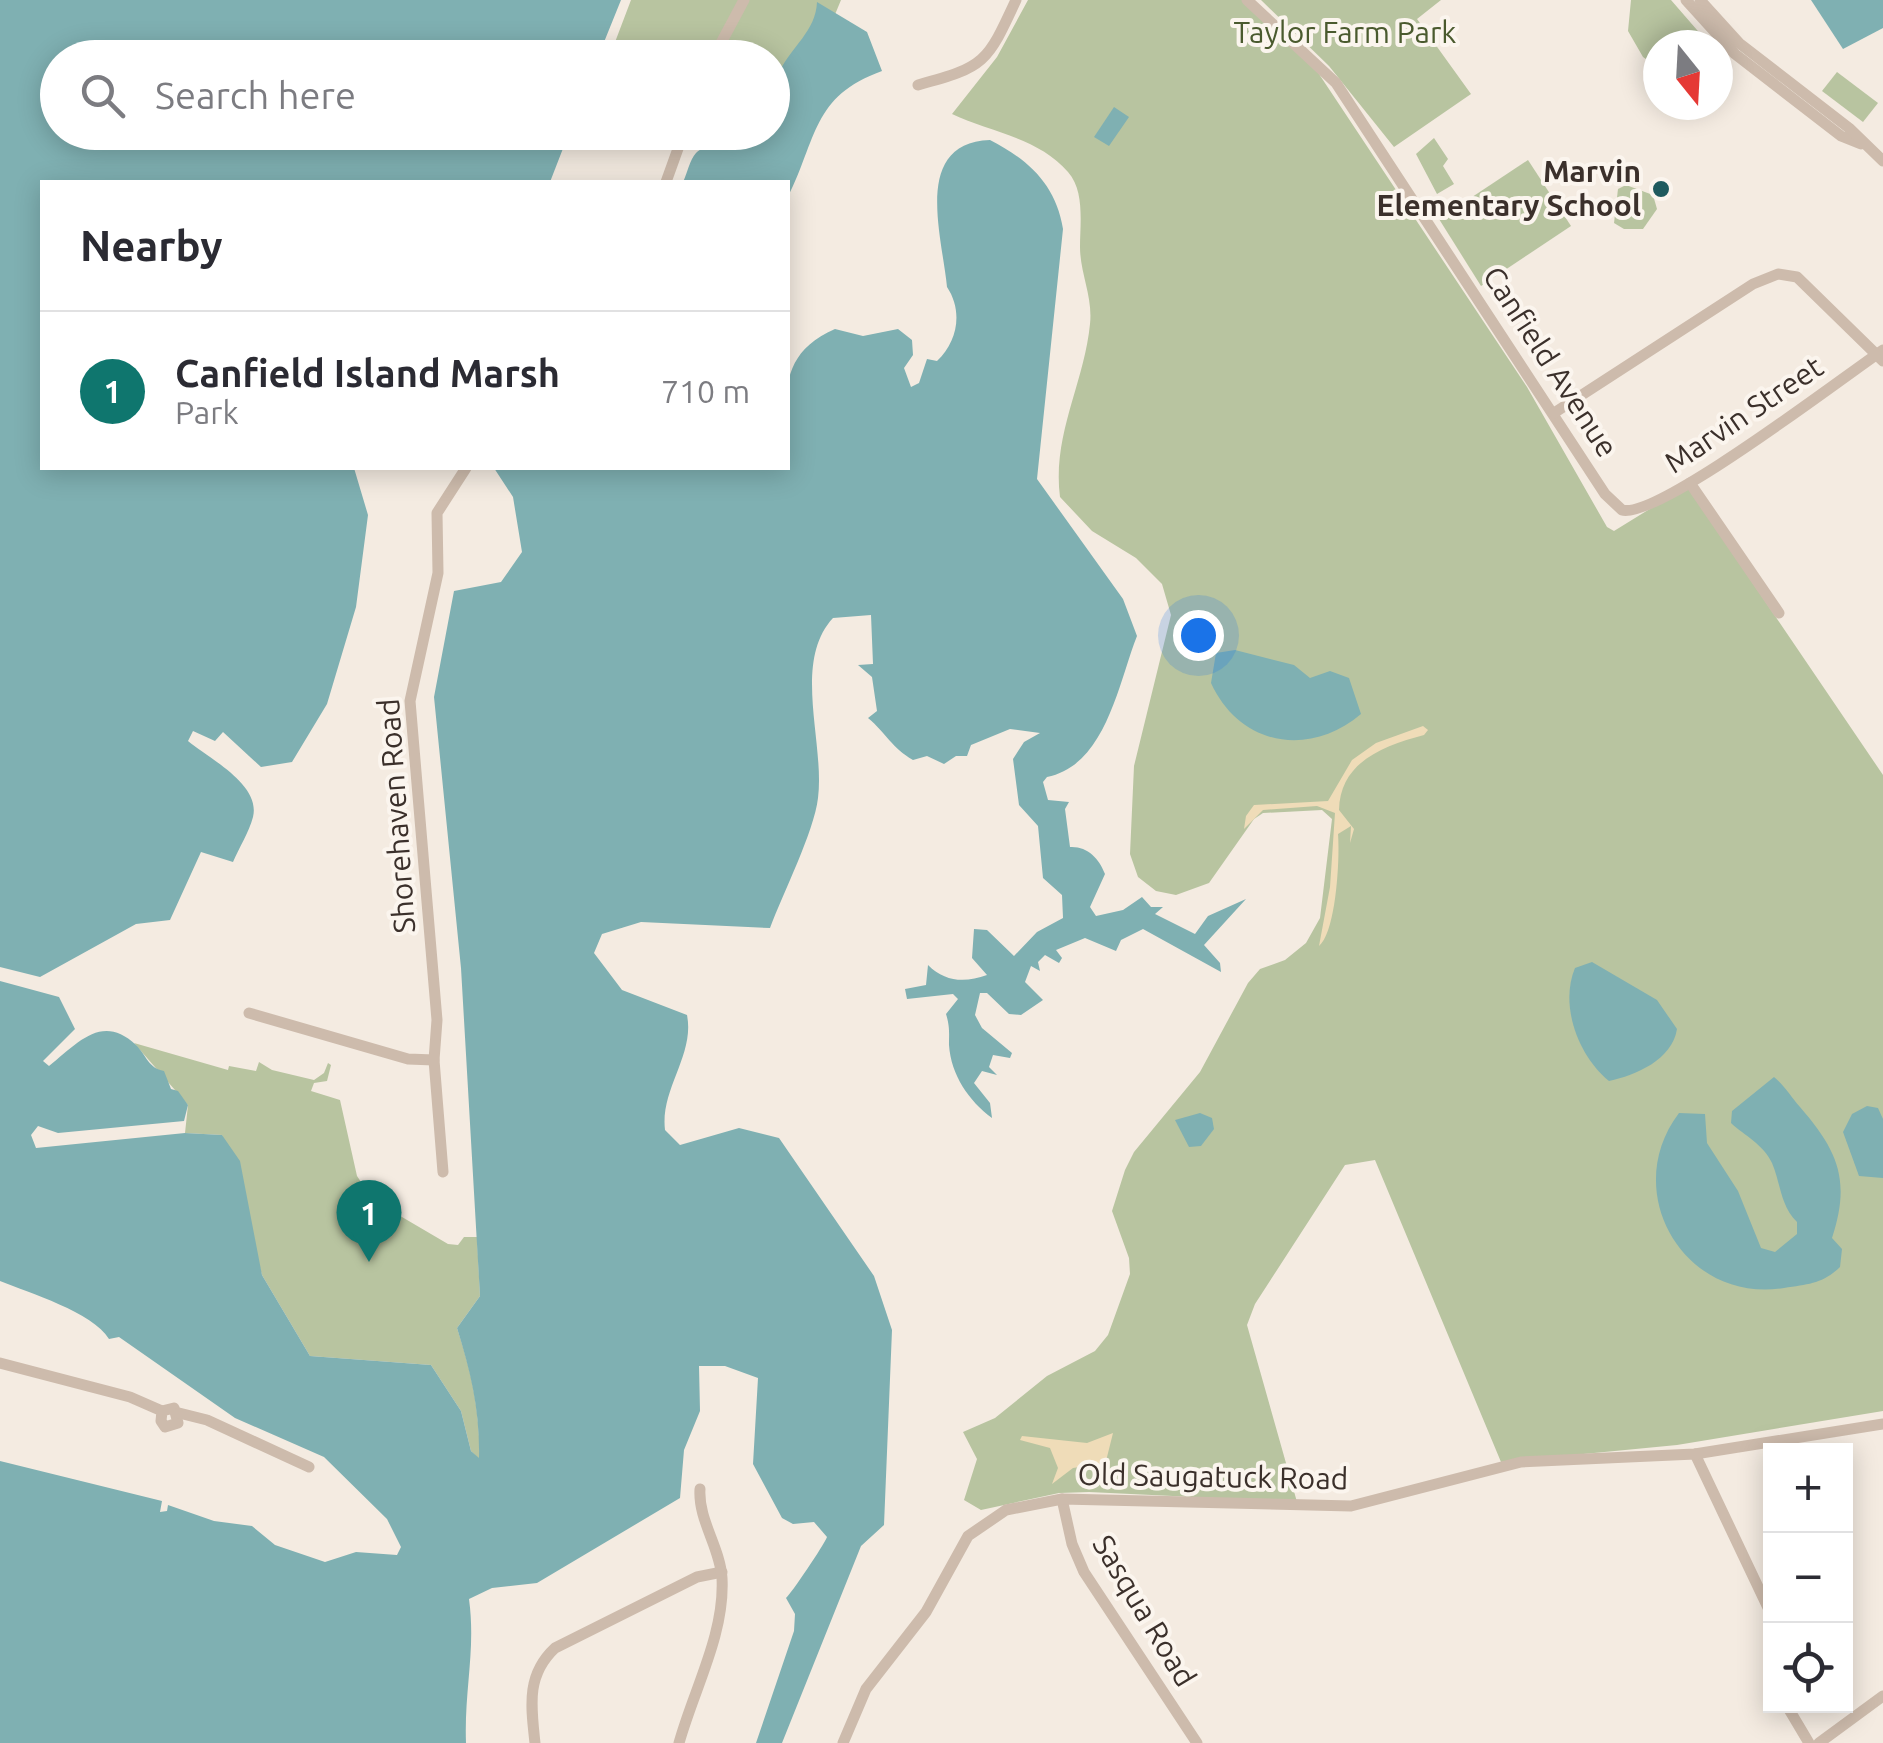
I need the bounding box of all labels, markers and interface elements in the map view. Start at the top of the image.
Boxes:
park label: Taylor Farm Park [1234,15,1456,49]
north arrow [1643,30,1733,120]
search box [40,40,790,150]
icon: search [75,68,130,123]
text: Search here [155,74,356,116]
place label: Marvin Elementary School [1377,154,1641,222]
marker: Marvin Elementary School [1650,178,1672,200]
text: Nearby [80,222,223,269]
street label: Canfield Avenue [1477,260,1625,463]
street label: Marvin Street [1658,349,1829,479]
text: Canfield Island Marsh [175,352,560,394]
text: 1 [103,373,122,409]
text: 710 m [661,373,750,409]
text: Park [175,394,239,430]
your location [1173,610,1224,661]
street label: Shorehaven Road [371,698,421,935]
pin: 1 [336,1180,402,1262]
map controls [1763,1443,1853,1713]
button: + [1763,1443,1853,1533]
street label: Old Saugatuck Road [1077,1457,1349,1495]
street label: Sasqua Road [1086,1529,1203,1692]
button: − [1763,1533,1853,1623]
button: locate [1763,1623,1853,1713]

